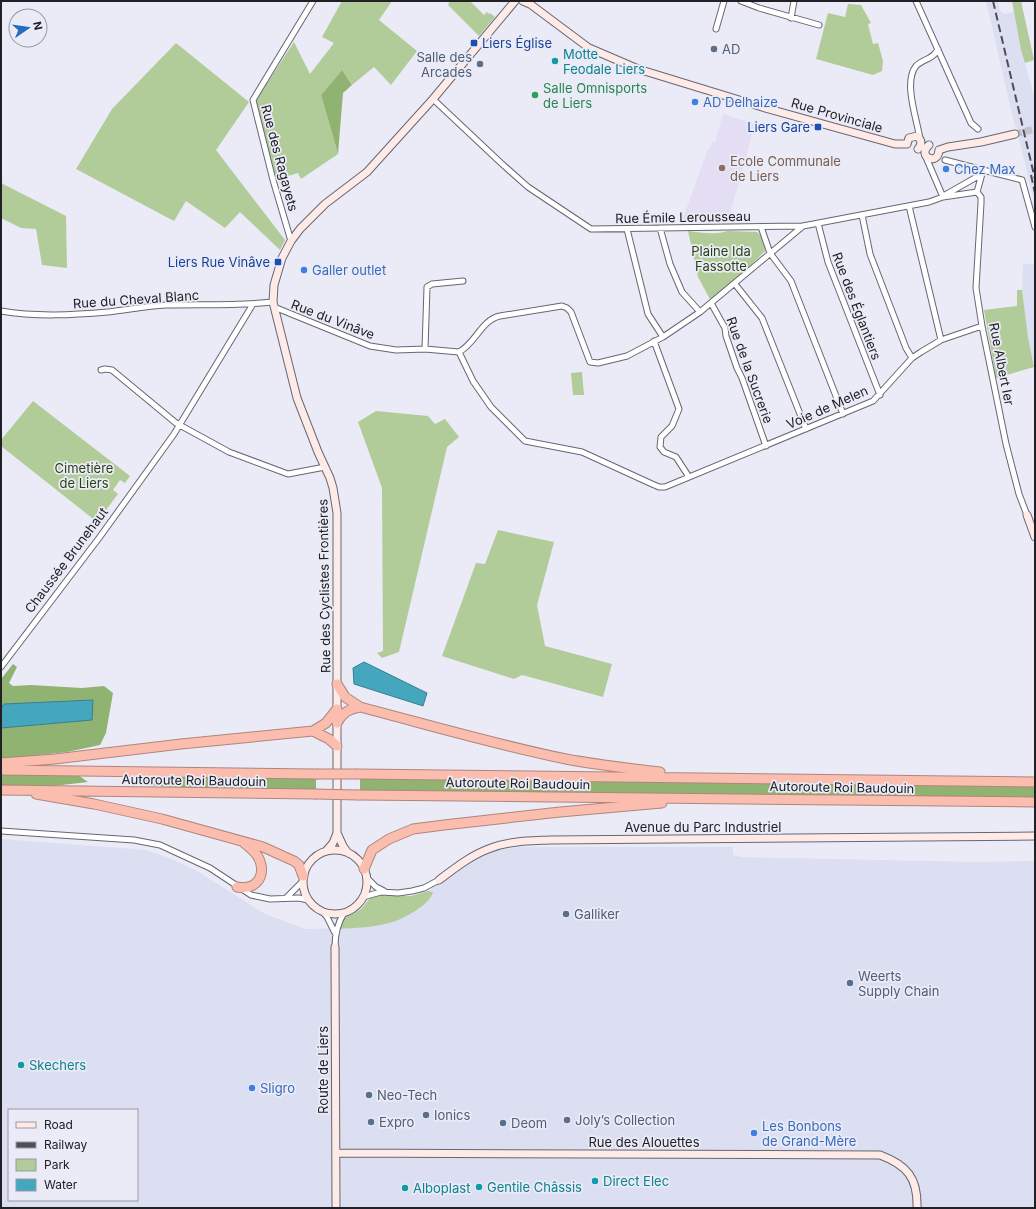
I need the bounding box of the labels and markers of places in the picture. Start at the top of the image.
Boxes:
place label: Liers Église [482,35,552,51]
marker: Liers Église [469,38,479,48]
place label: AD [722,41,740,57]
marker: AD [709,44,719,54]
place label: Motte Feodale Liers [563,46,645,77]
place label: Salle des Arcades [416,49,472,80]
marker: Motte Feodale Liers [550,56,560,66]
marker: Salle des Arcades [475,59,485,69]
place label: Salle Omnisports de Liers [543,80,647,111]
marker: Salle Omnisports de Liers [530,90,540,100]
place label: AD Delhaize [703,94,778,110]
marker: AD Delhaize [690,97,700,107]
place label: Liers Gare [747,119,810,135]
marker: Liers Gare [813,122,823,132]
place label: Ecole Communale de Liers [730,153,841,184]
place label: Chez Max [954,161,1016,177]
marker: Ecole Communale de Liers [717,163,727,173]
marker: Chez Max [941,164,951,174]
place label: Liers Rue Vinâve [168,254,270,270]
marker: Liers Rue Vinâve [273,257,283,267]
place label: Galler outlet [312,262,386,278]
marker: Galler outlet [299,265,309,275]
place label: Galliker [574,906,620,922]
marker: Galliker [561,909,571,919]
place label: Weerts Supply Chain [858,968,939,999]
marker: Weerts Supply Chain [845,978,855,988]
place label: Skechers [29,1057,86,1073]
marker: Skechers [16,1060,26,1070]
place label: Sligro [260,1080,295,1096]
marker: Sligro [247,1083,257,1093]
place label: Neo-Tech [377,1087,437,1103]
marker: Neo-Tech [364,1090,374,1100]
place label: Ionics [434,1107,471,1123]
marker: Ionics [421,1110,431,1120]
place label: Joly’s Collection [575,1112,675,1128]
place label: Expro [379,1114,415,1130]
place label: Deom [511,1115,547,1131]
marker: Joly’s Collection [562,1115,572,1125]
marker: Expro [366,1117,376,1127]
marker: Deom [498,1118,508,1128]
place label: Les Bonbons de Grand-Mère [762,1118,856,1149]
marker: Les Bonbons de Grand-Mère [749,1128,759,1138]
place label: Direct Elec [603,1173,669,1189]
marker: Direct Elec [590,1176,600,1186]
place label: Gentile Châssis [487,1179,582,1195]
place label: Alboplast [413,1180,470,1196]
marker: Gentile Châssis [474,1182,484,1192]
marker: Alboplast [400,1183,410,1193]

